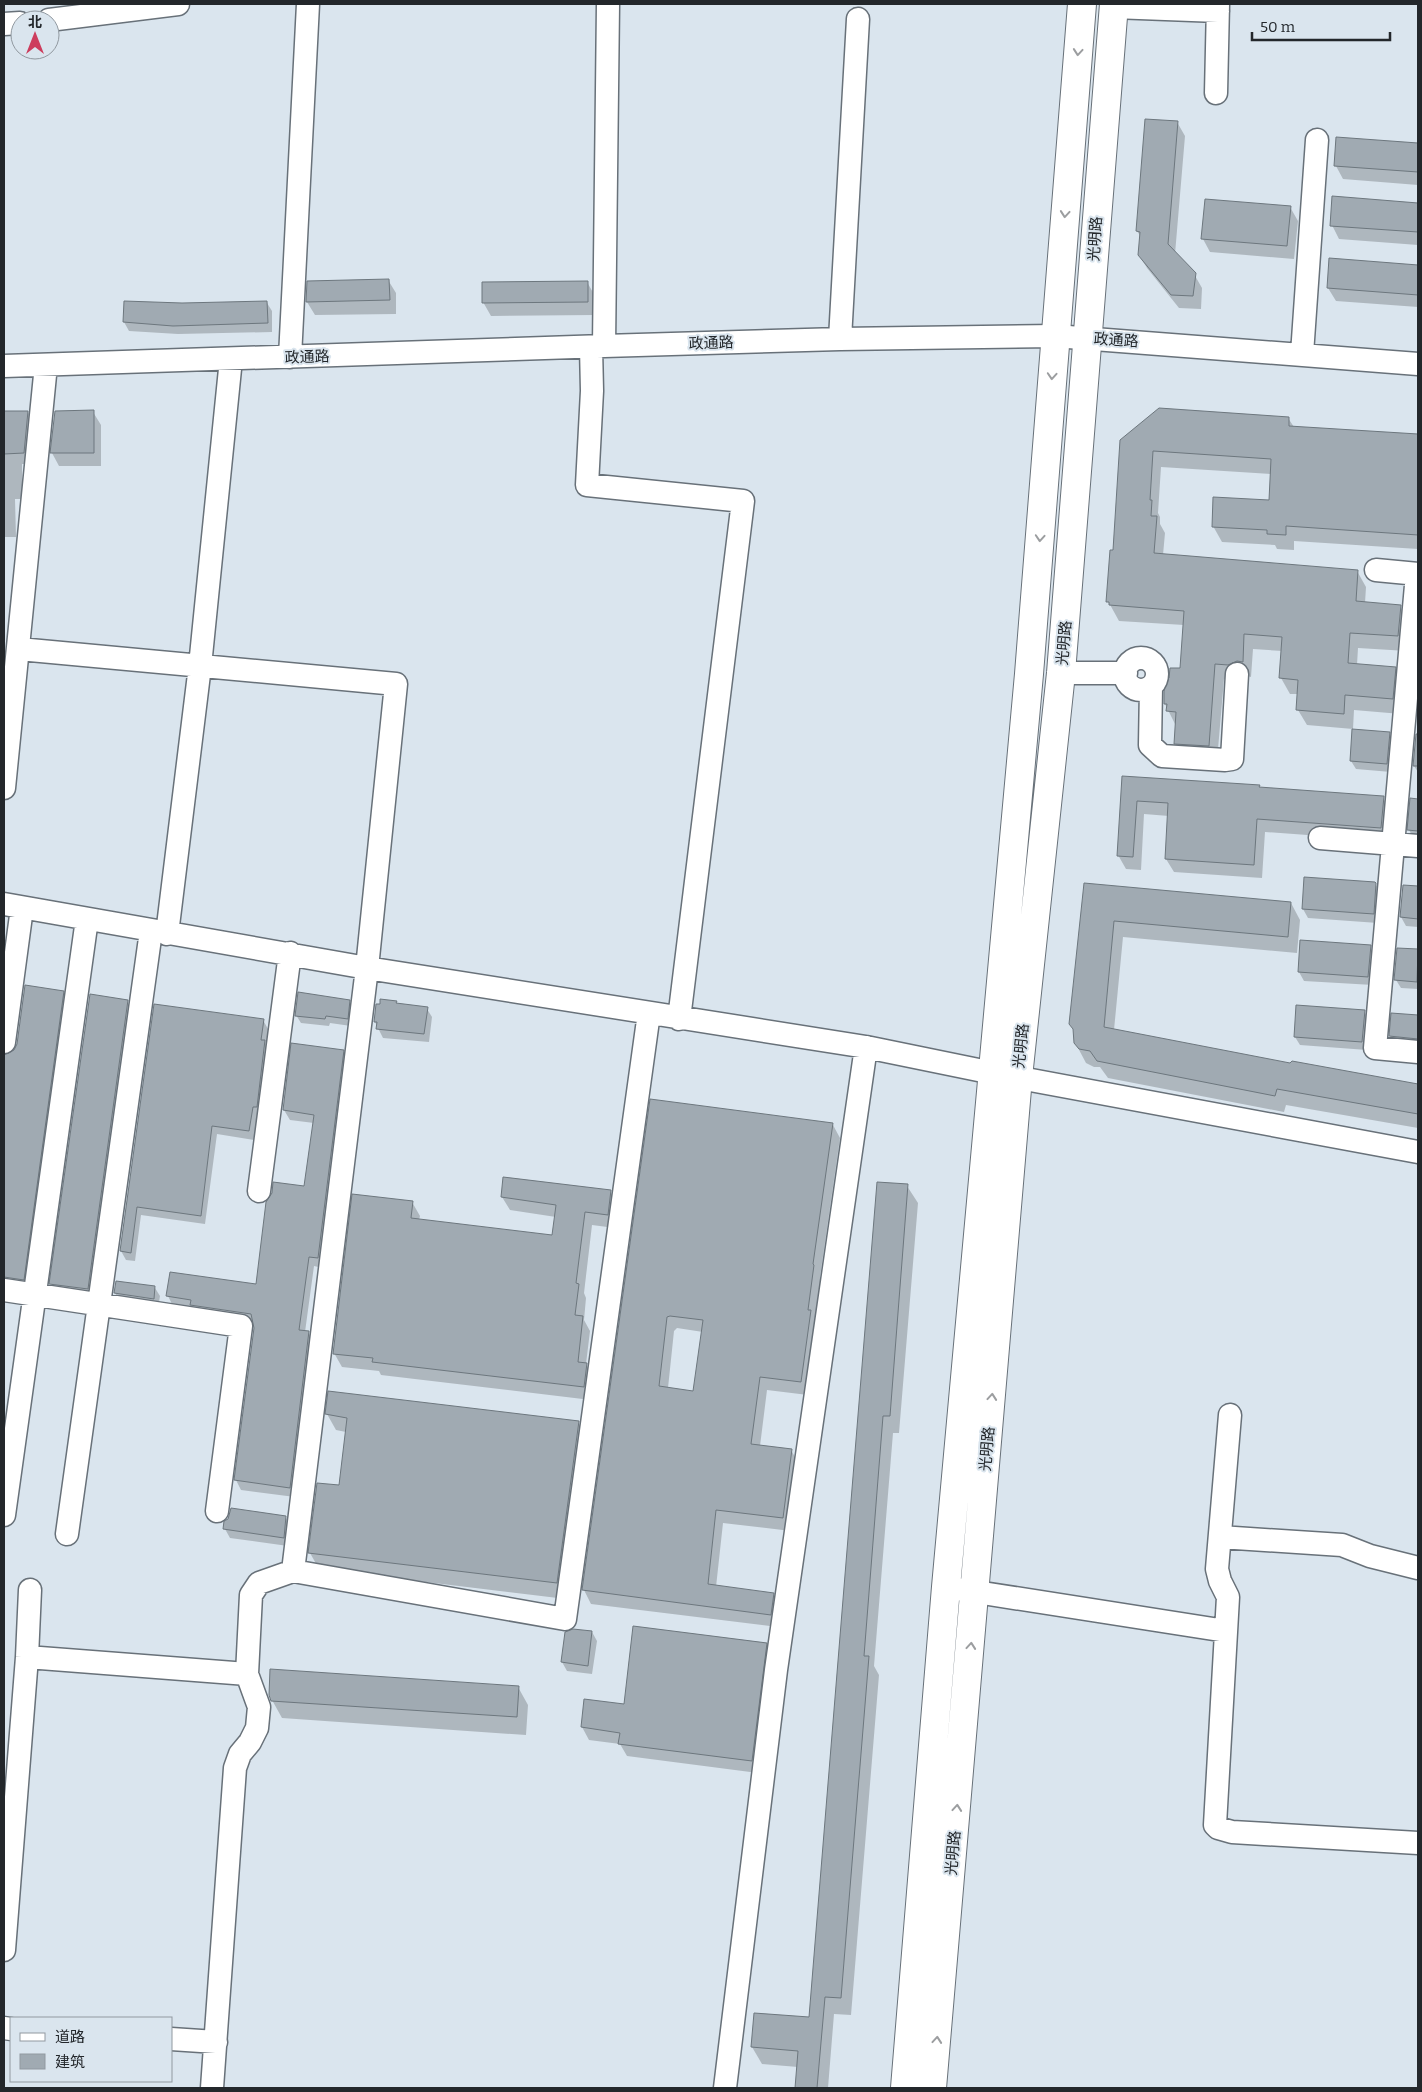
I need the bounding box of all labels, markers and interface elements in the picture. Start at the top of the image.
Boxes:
north arrow [10,10,60,60]
scale bar [1252,10,1390,42]
text: 北 [28,14,42,31]
text: 50 m [1260,18,1296,36]
one-way arrow [1073,49,1084,57]
one-way arrow [1060,211,1071,219]
street label: 光明路 [1084,216,1106,262]
street label: 政通路 [1093,329,1139,351]
street label: 政通路 [688,333,734,353]
street label: 政通路 [284,347,330,367]
one-way arrow [1047,373,1058,381]
one-way arrow [1034,535,1045,543]
street label: 光明路 [1053,620,1075,666]
street label: 光明路 [1010,1023,1032,1069]
one-way arrow [986,1393,997,1401]
street label: 光明路 [976,1426,998,1472]
one-way arrow [965,1642,976,1650]
one-way arrow [951,1804,962,1812]
street label: 光明路 [942,1830,964,1876]
legend [10,2017,172,2082]
text: 道路 [55,2028,85,2046]
one-way arrow [931,2035,942,2043]
text: 建筑 [55,2053,85,2071]

